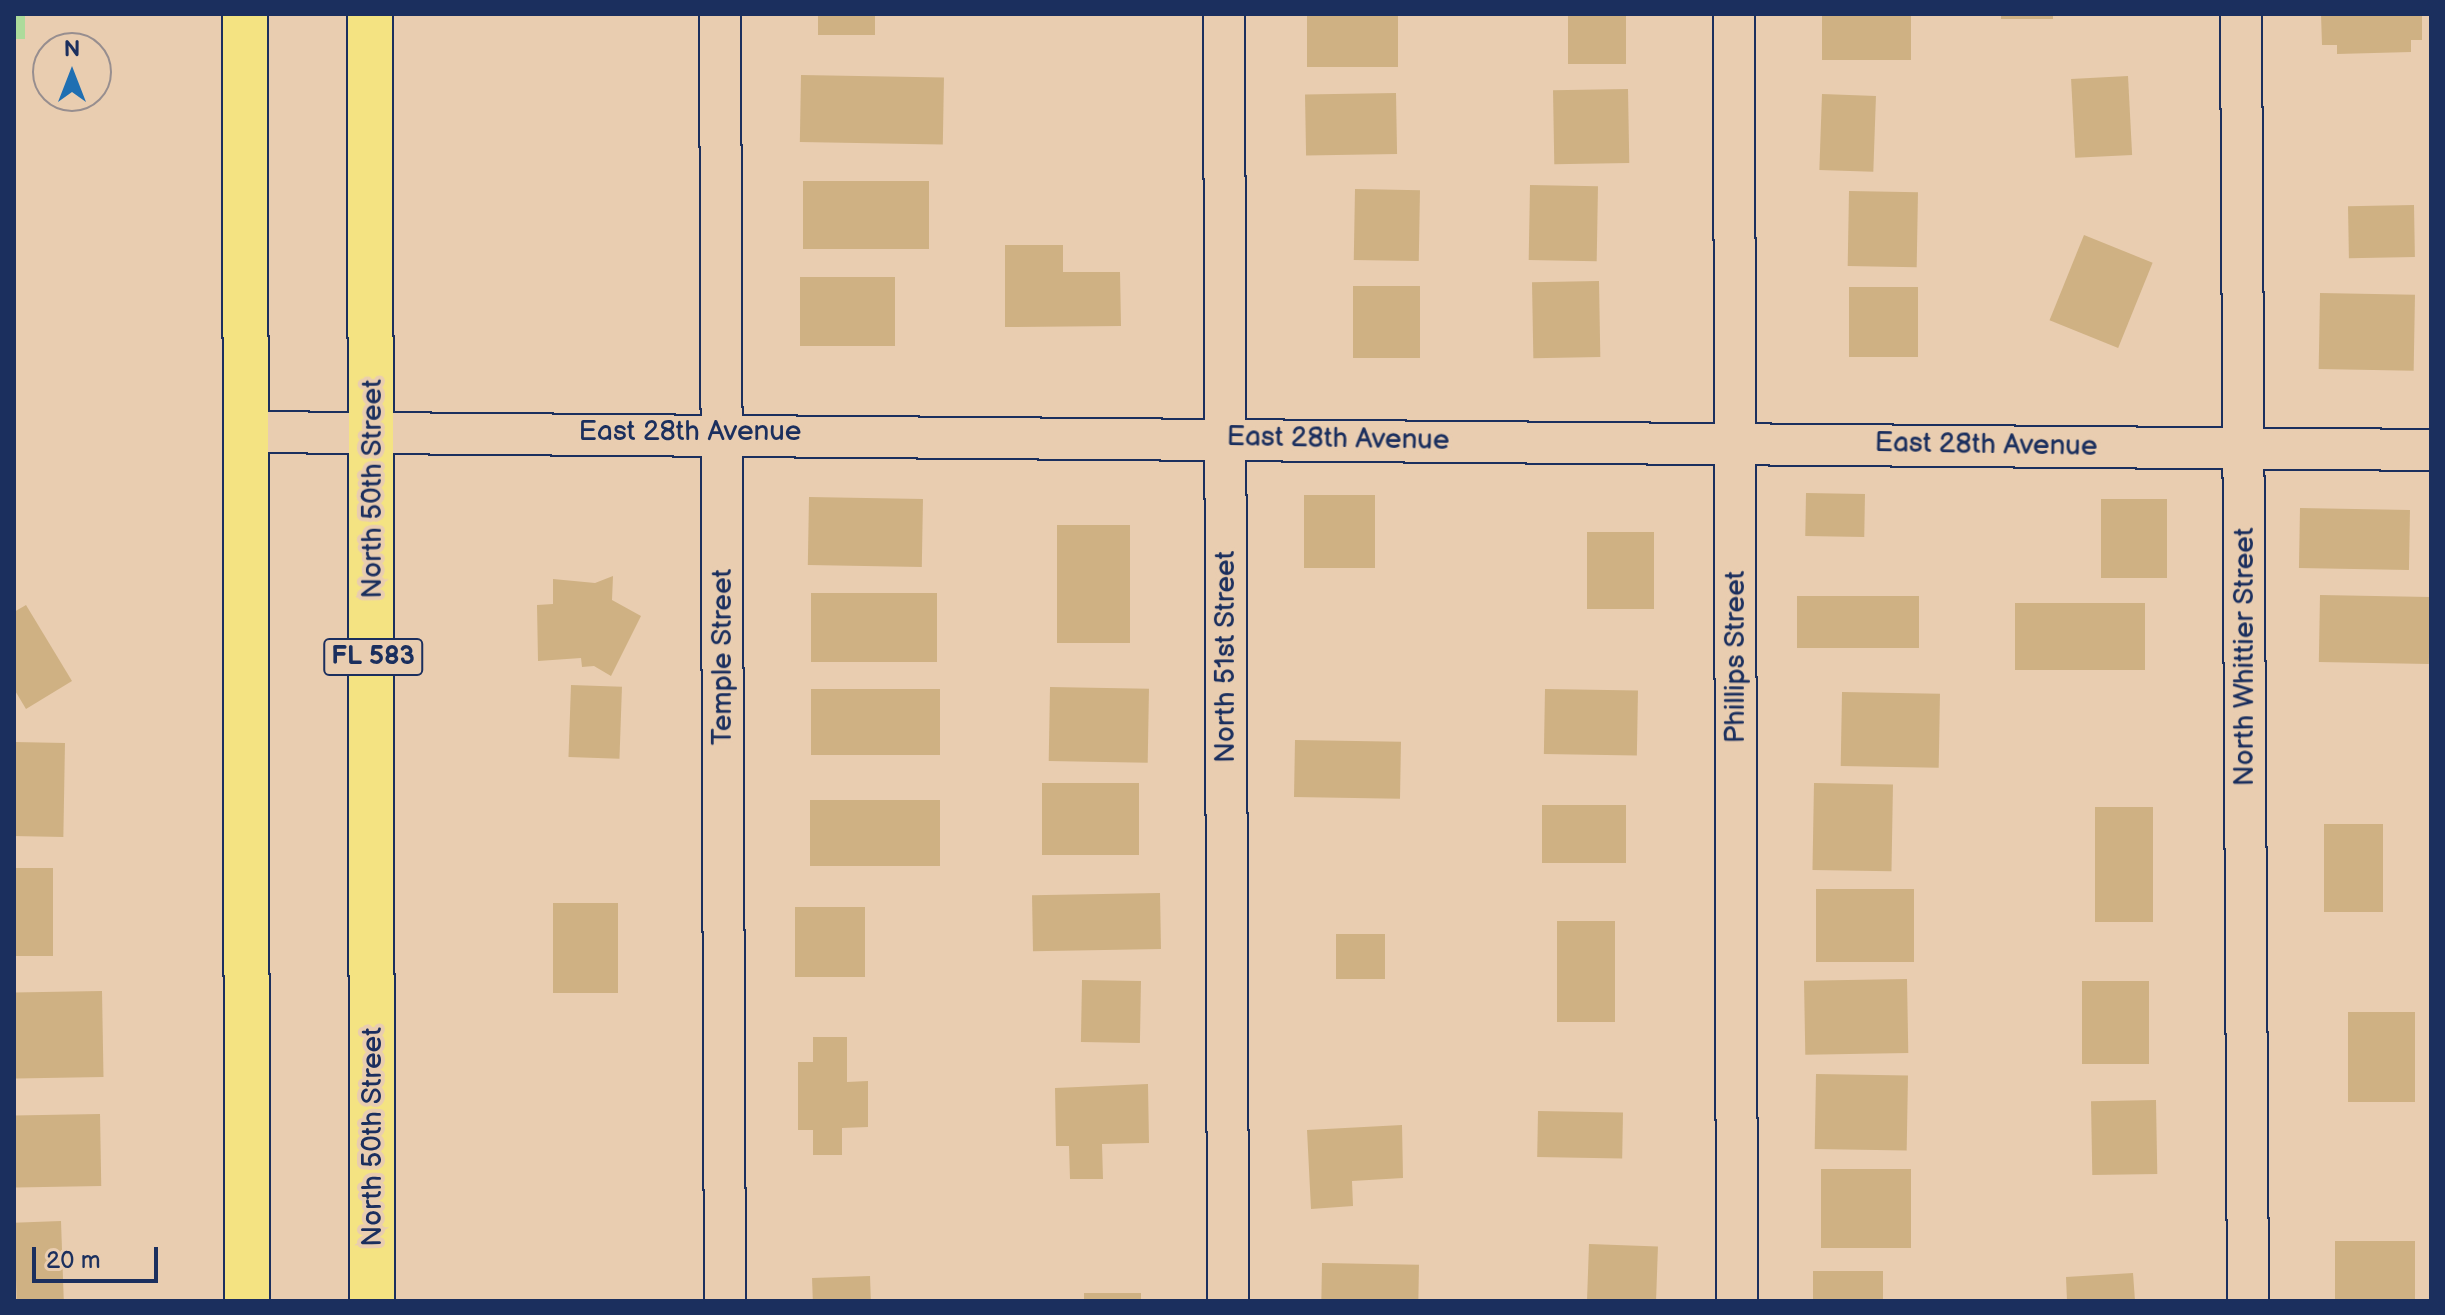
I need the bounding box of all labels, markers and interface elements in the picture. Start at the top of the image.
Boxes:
north arrow [32,32,112,112]
text: N [64,36,80,63]
street label: North 50th Street [356,379,390,599]
street label: East 28th Avenue [579,415,801,449]
street label: East 28th Avenue [1226,420,1450,458]
street label: East 28th Avenue [1874,426,2098,464]
street label: North Whittier Street [2228,527,2262,787]
street label: North 51st Street [1209,551,1243,763]
street label: Temple Street [706,569,740,745]
street label: Phillips Street [1719,570,1753,744]
road number: FL 583 [323,635,423,679]
street label: North 50th Street [356,1027,390,1247]
scale bar [36,1231,162,1281]
text: 20 m [46,1246,101,1275]

